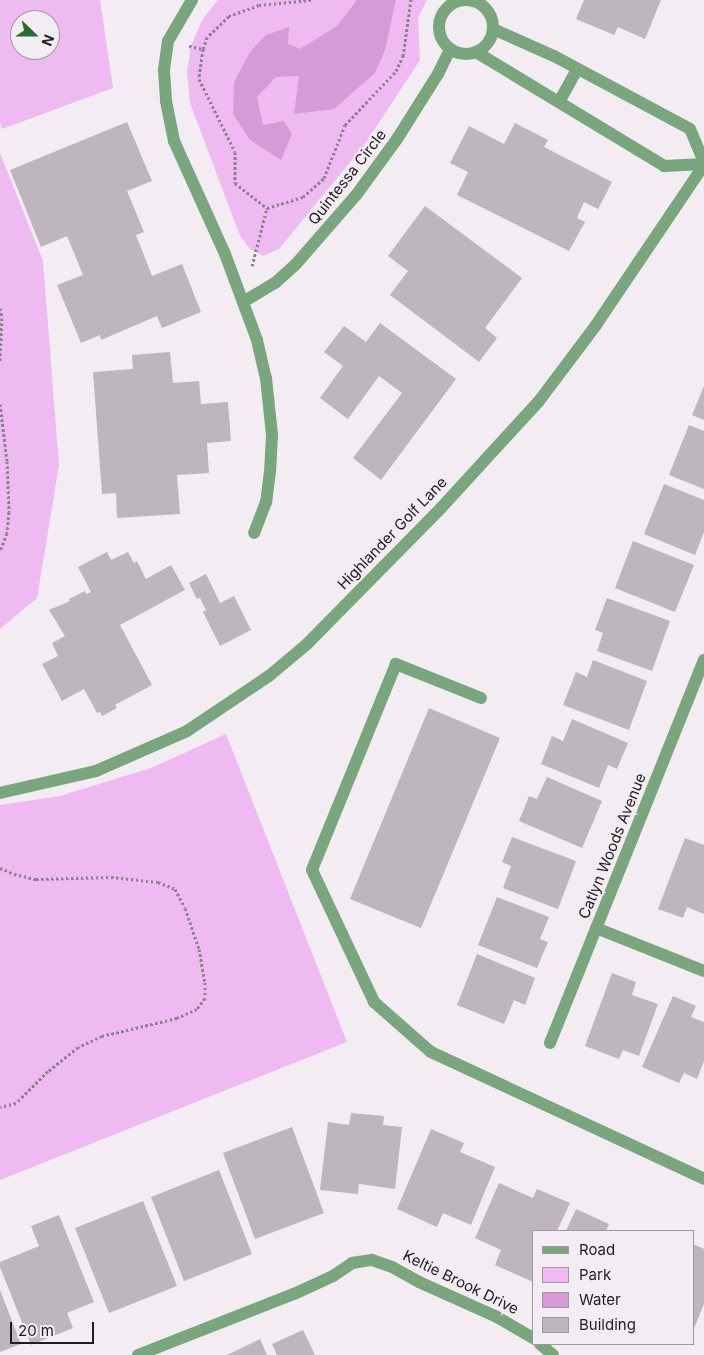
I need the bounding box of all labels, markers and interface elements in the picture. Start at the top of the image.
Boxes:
north arrow [10,10,60,60]
text: N [39,32,58,49]
street label: Quintessa Circle [304,126,390,228]
street label: Highlander Golf Lane [334,473,450,593]
street label: Catlyn Woods Avenue [575,771,649,921]
legend [532,1230,694,1345]
text: Road [579,1240,615,1259]
street label: Keltie Brook Drive [400,1246,522,1318]
text: Park [579,1265,611,1284]
text: Water [579,1290,621,1309]
scale bar [12,1312,96,1344]
text: Building [579,1315,636,1334]
text: 20 m [18,1321,54,1340]

